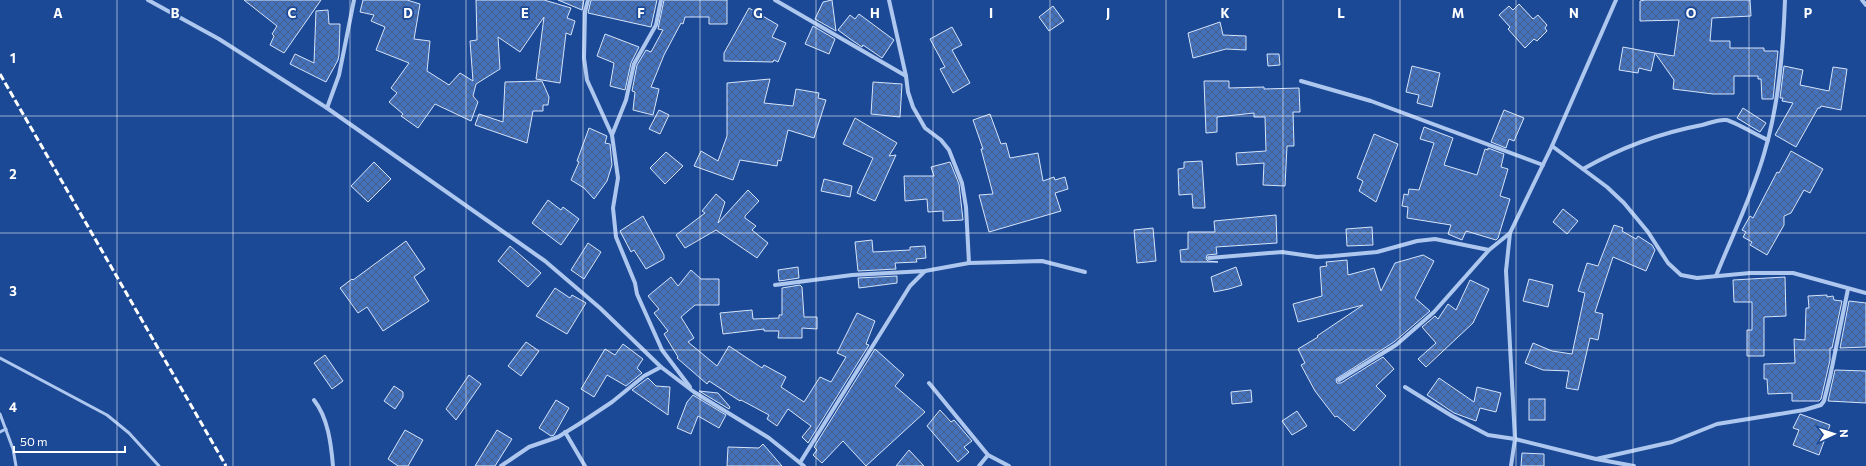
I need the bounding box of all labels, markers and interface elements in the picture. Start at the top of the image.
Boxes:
text: A [53,5,63,21]
text: B [171,5,180,21]
text: C [288,5,297,21]
text: D [403,5,413,21]
text: E [521,5,529,21]
text: F [637,5,645,21]
text: G [753,5,763,21]
text: H [870,5,880,21]
text: I [989,5,993,21]
text: J [1106,5,1110,21]
text: K [1220,5,1230,21]
text: L [1337,5,1345,21]
text: M [1452,5,1464,21]
text: N [1569,5,1579,21]
text: O [1686,5,1697,21]
text: P [1804,5,1813,21]
text: 1 [10,50,16,66]
text: 2 [9,166,17,182]
text: 3 [9,283,17,299]
text: 4 [9,399,17,415]
north arrow [1814,414,1854,454]
scale bar [14,428,125,454]
text: N [1838,429,1851,438]
text: 50 m [20,434,48,448]

